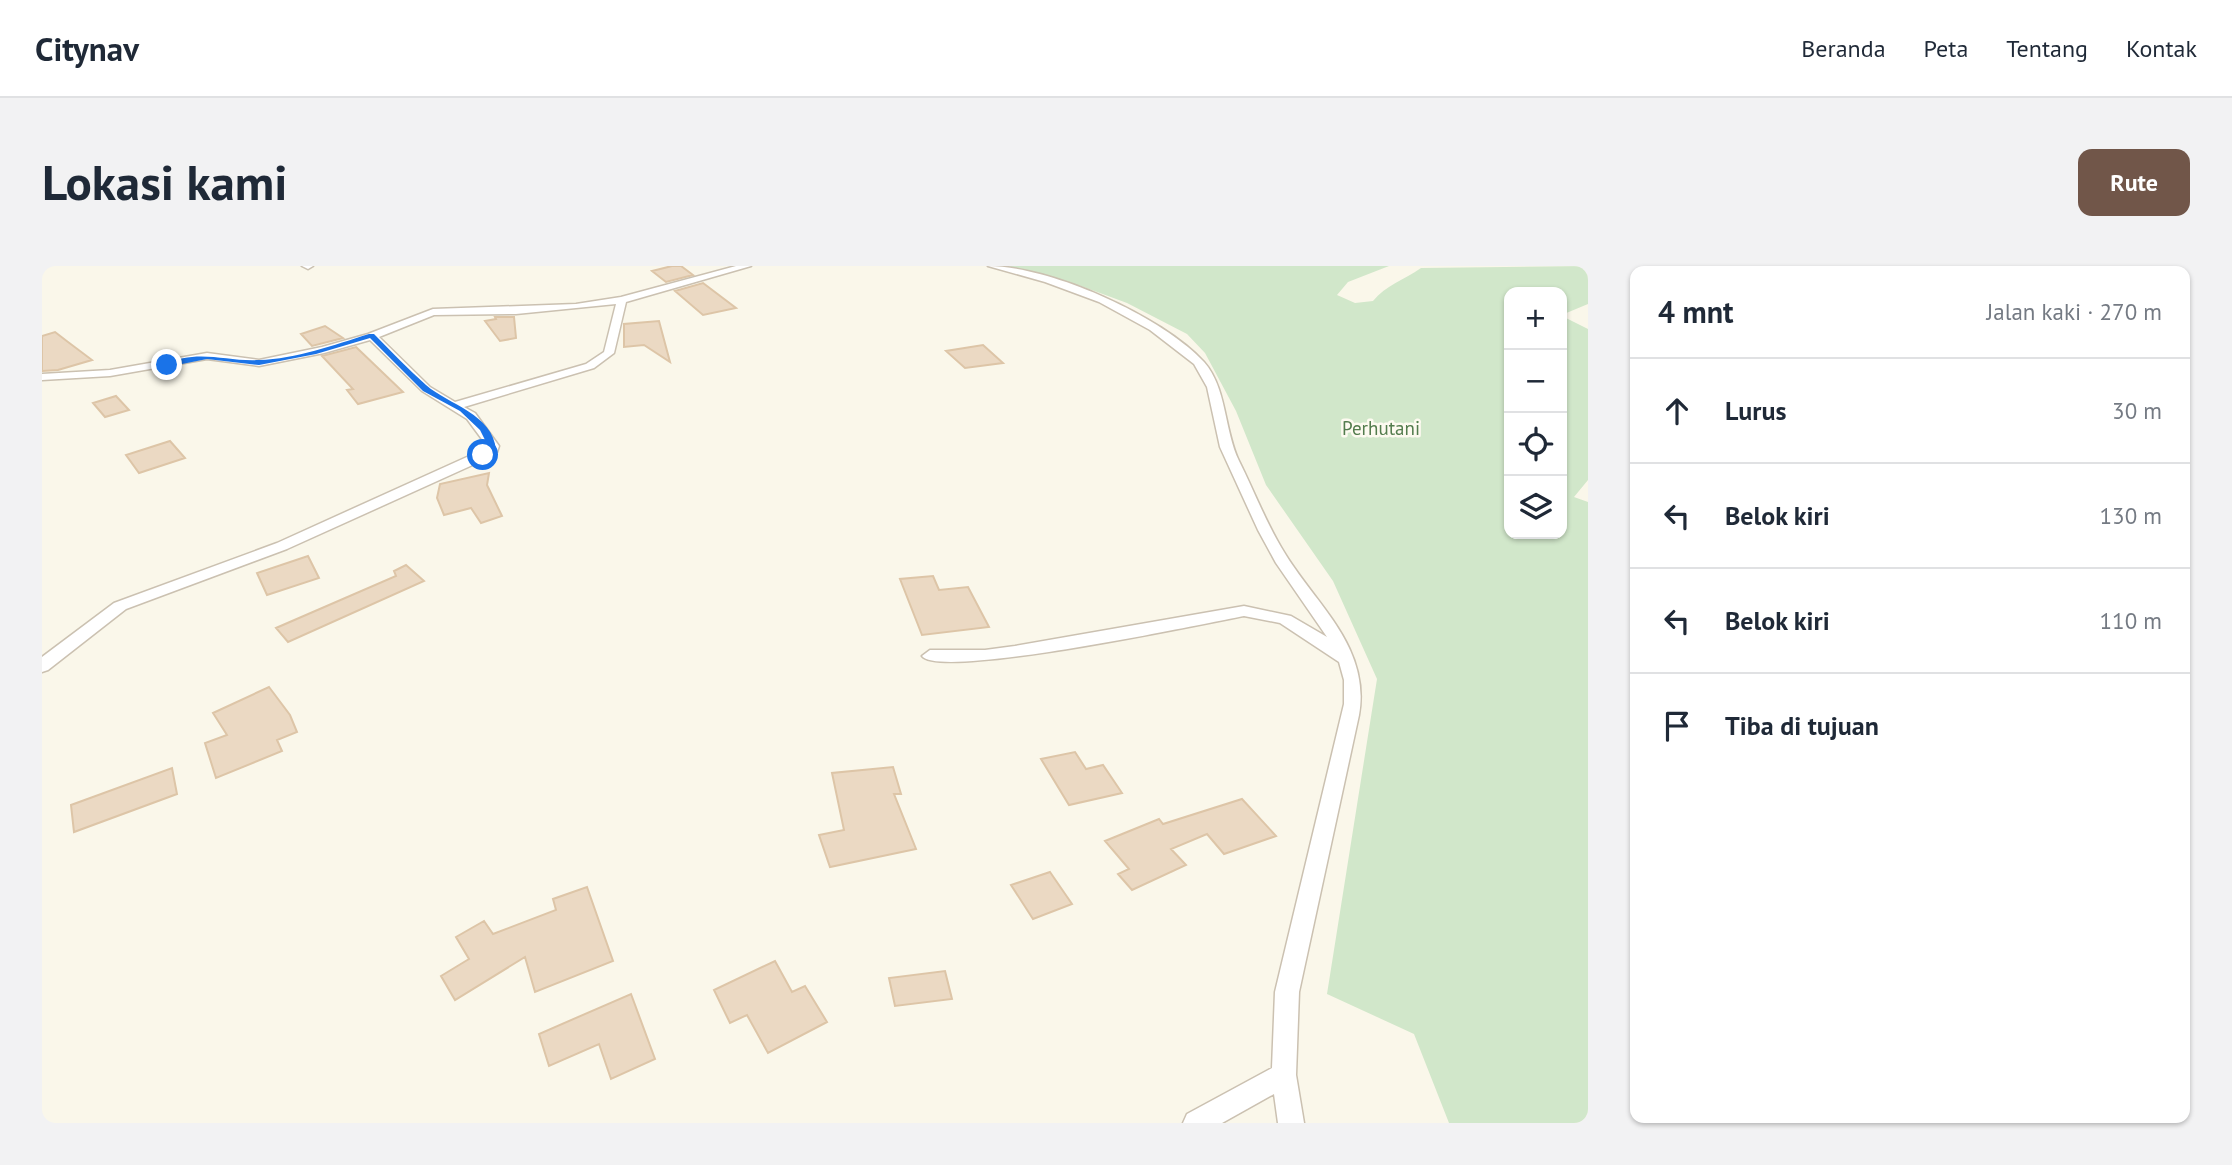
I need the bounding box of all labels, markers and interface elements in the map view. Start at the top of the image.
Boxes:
text: Citynav [35,27,139,70]
text: Beranda [1801,33,1886,64]
text: Peta [1924,33,1968,64]
text: Tentang [2006,33,2088,64]
text: Kontak [2126,33,2197,64]
button: Rute [2078,149,2190,216]
text: Lokasi kami [42,150,287,214]
map controls [1504,287,1567,539]
button: + [1504,287,1567,350]
text: 4 mnt [1658,292,1734,331]
text: Jalan kaki · 270 m [1987,297,2162,326]
route end [151,349,182,380]
button: − [1504,350,1567,413]
icon: ahead [1658,392,1696,430]
text: Lurus [1725,394,1786,427]
text: 30 m [2112,396,2162,425]
button: locate [1504,413,1567,476]
park label: Perhutani [1342,416,1420,440]
route start [467,439,498,470]
button: layers [1504,476,1567,539]
icon: left [1658,497,1696,535]
text: Belok kiri [1725,499,1830,532]
text: 130 m [2100,501,2162,530]
icon: left [1658,602,1696,640]
text: Belok kiri [1725,604,1830,637]
text: 110 m [2100,606,2162,635]
icon: arrive [1658,707,1696,745]
text: Tiba di tujuan [1725,709,1879,742]

